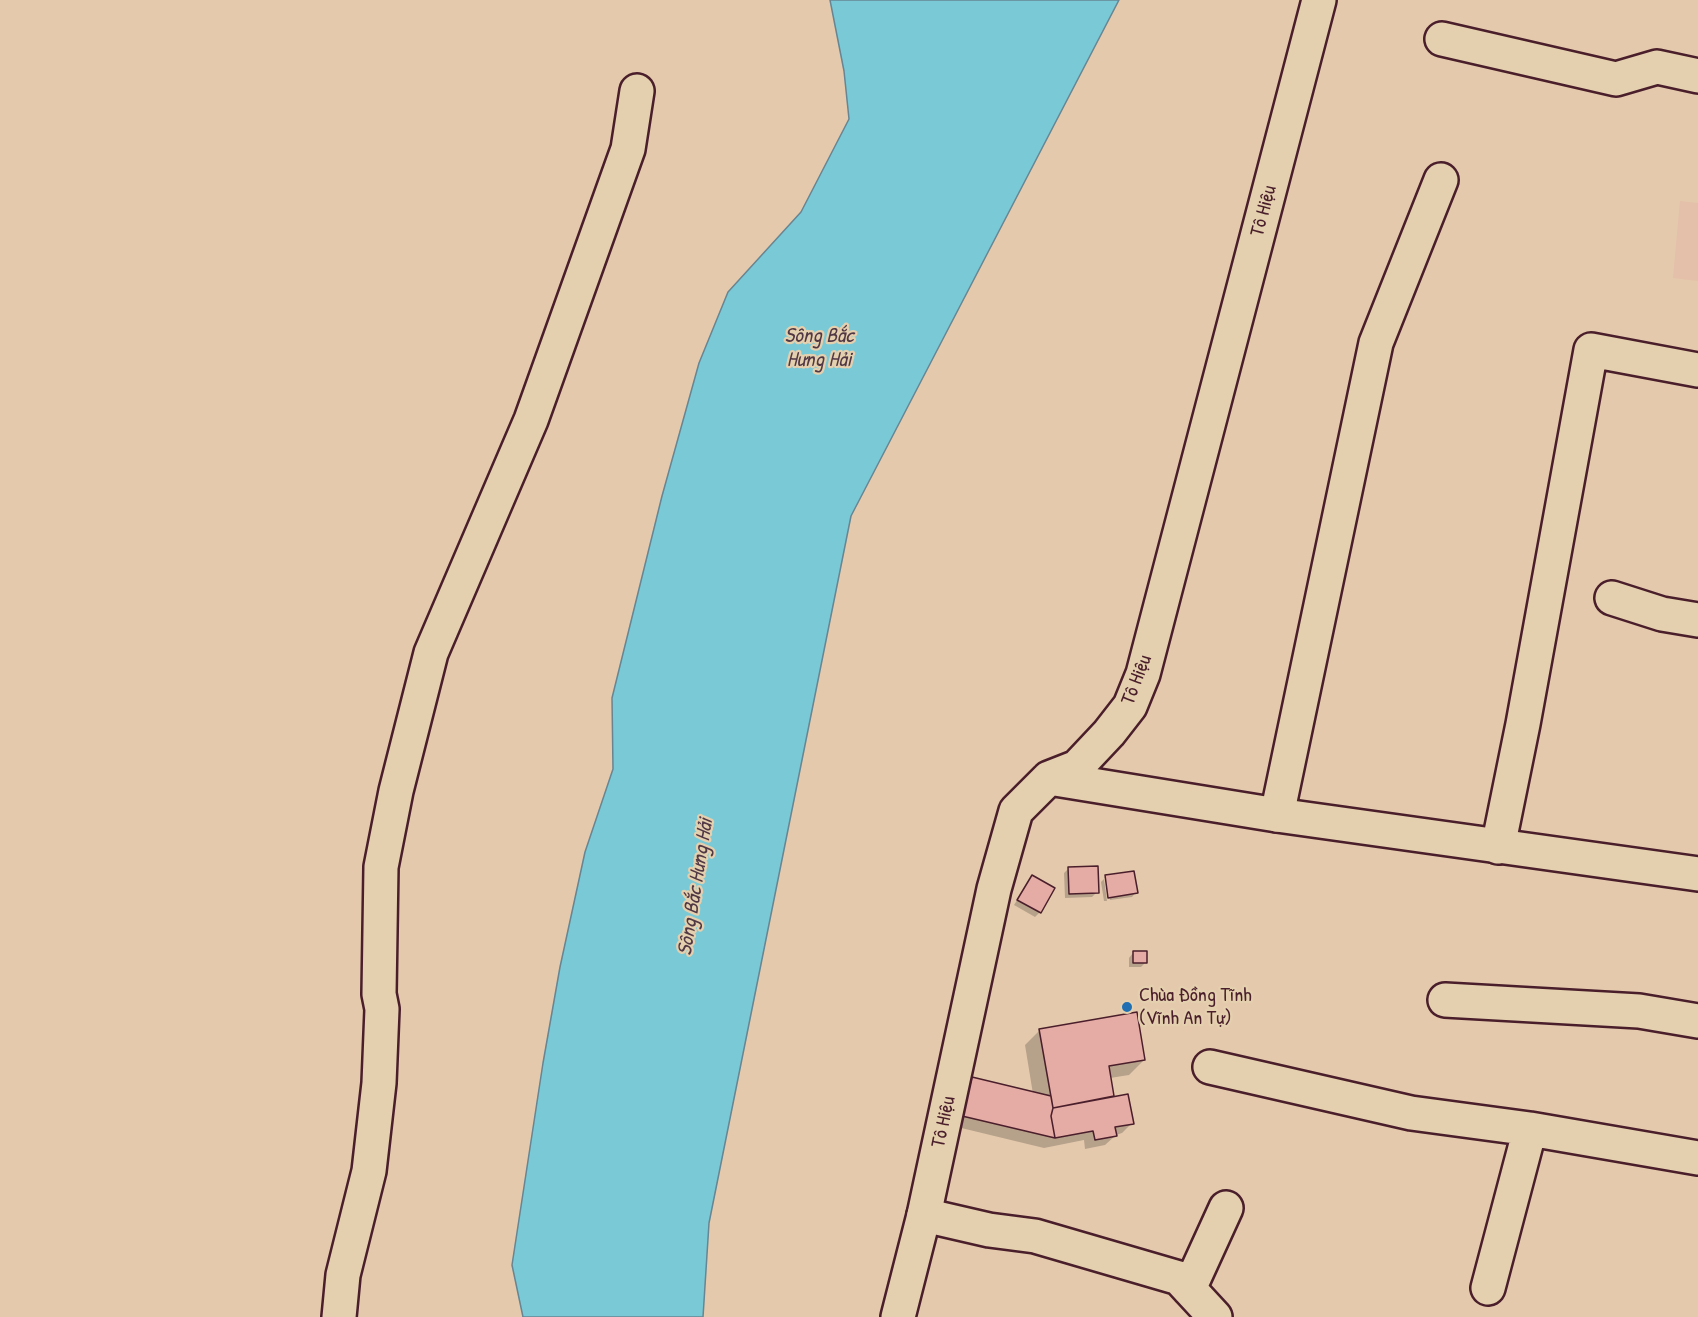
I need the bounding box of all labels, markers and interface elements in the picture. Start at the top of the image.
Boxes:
street label: Tô Hiệu [1246,183,1282,239]
water label: Sông Bắc Hưng Hải [785,323,853,373]
street label: Tô Hiệu [1117,652,1157,708]
water label: Sông Bắc Hưng Hải [673,817,719,957]
place label: Chùa Đồng Tĩnh (Vĩnh An Tự) [1139,984,1252,1031]
marker: Chùa Đồng Tĩnh (Vĩnh An Tự) [1120,1000,1134,1014]
street label: Tô Hiệu [927,1094,961,1150]

